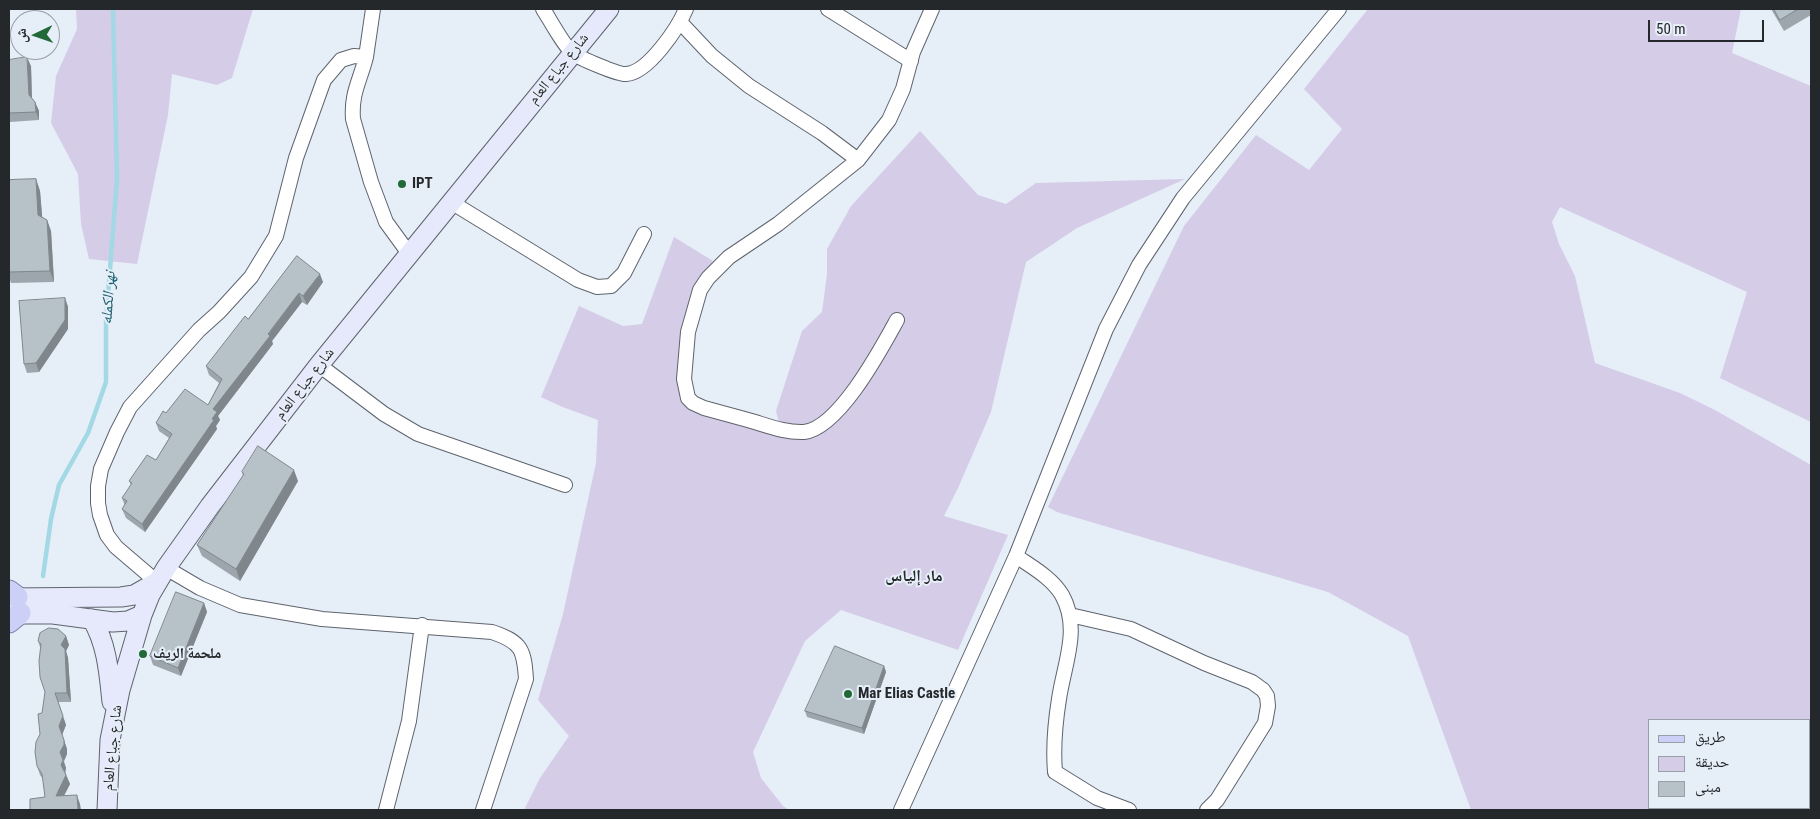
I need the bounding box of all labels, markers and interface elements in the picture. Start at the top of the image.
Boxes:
north arrow [10,10,60,60]
scale bar [1650,10,1766,42]
text: 50 m [1656,20,1686,38]
text: ش [13,28,29,44]
street label: شارع جباع العام [525,30,593,108]
place label: IPT [412,175,433,193]
marker: IPT [396,178,408,190]
water label: نهر الكمله [98,271,120,325]
street label: شارع جباع العام [271,344,339,424]
district label: مار إلياس [885,567,943,587]
place label: ملحمة الريف [153,645,221,663]
marker: ملحمة الريف [137,648,149,660]
place label: Mar Elias Castle [858,685,955,703]
marker: Mar Elias Castle [842,688,854,700]
street label: شارع جباع العام [100,704,126,792]
legend [1648,719,1810,809]
text: طريق [1695,728,1726,746]
text: حديقة [1695,753,1729,771]
text: مبنى [1695,778,1721,796]

